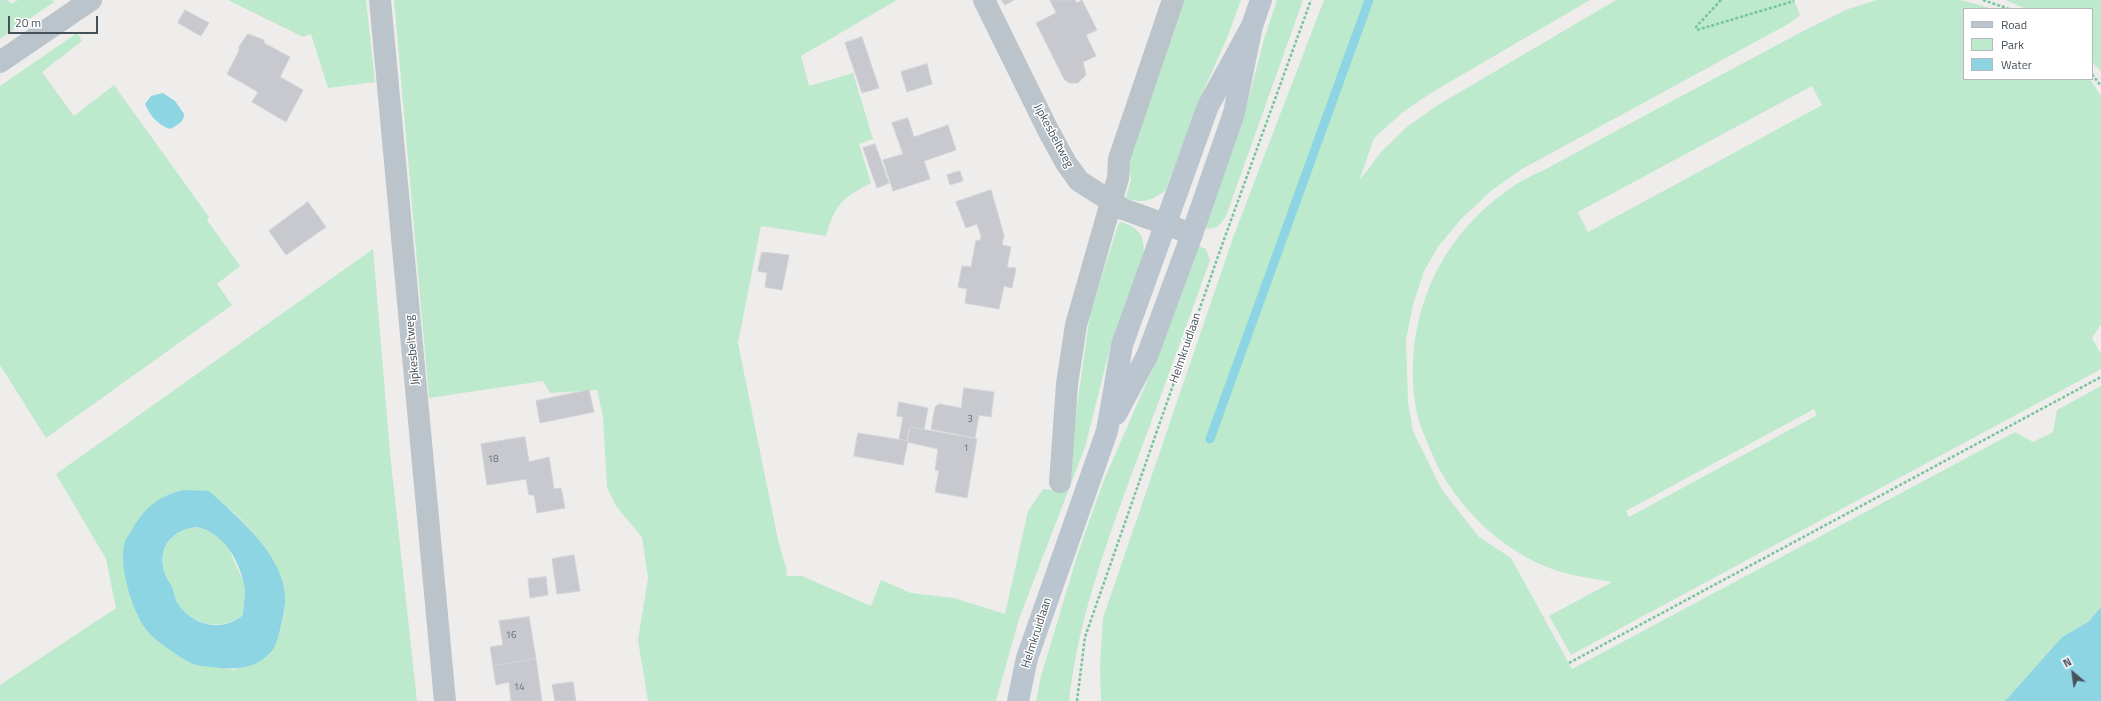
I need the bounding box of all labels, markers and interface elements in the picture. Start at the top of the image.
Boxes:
scale bar [10,8,100,34]
legend [1963,8,2093,80]
text: 20 m [15,13,41,32]
text: Road [2001,15,2027,34]
text: Park [2001,35,2024,54]
text: Water [2001,55,2032,74]
street label: Jipkesbeltweg [1030,102,1076,170]
street label: Helmkruidlaan [1167,311,1205,385]
street label: Jipkesbeltweg [403,314,423,386]
house number: 3 [967,414,973,426]
house number: 1 [963,443,969,455]
house number: 18 [487,454,499,466]
street label: Helmkruidlaan [1019,596,1055,670]
house number: 16 [505,630,517,642]
north arrow [2053,653,2093,693]
text: N [2060,654,2074,671]
house number: 14 [513,682,525,694]

